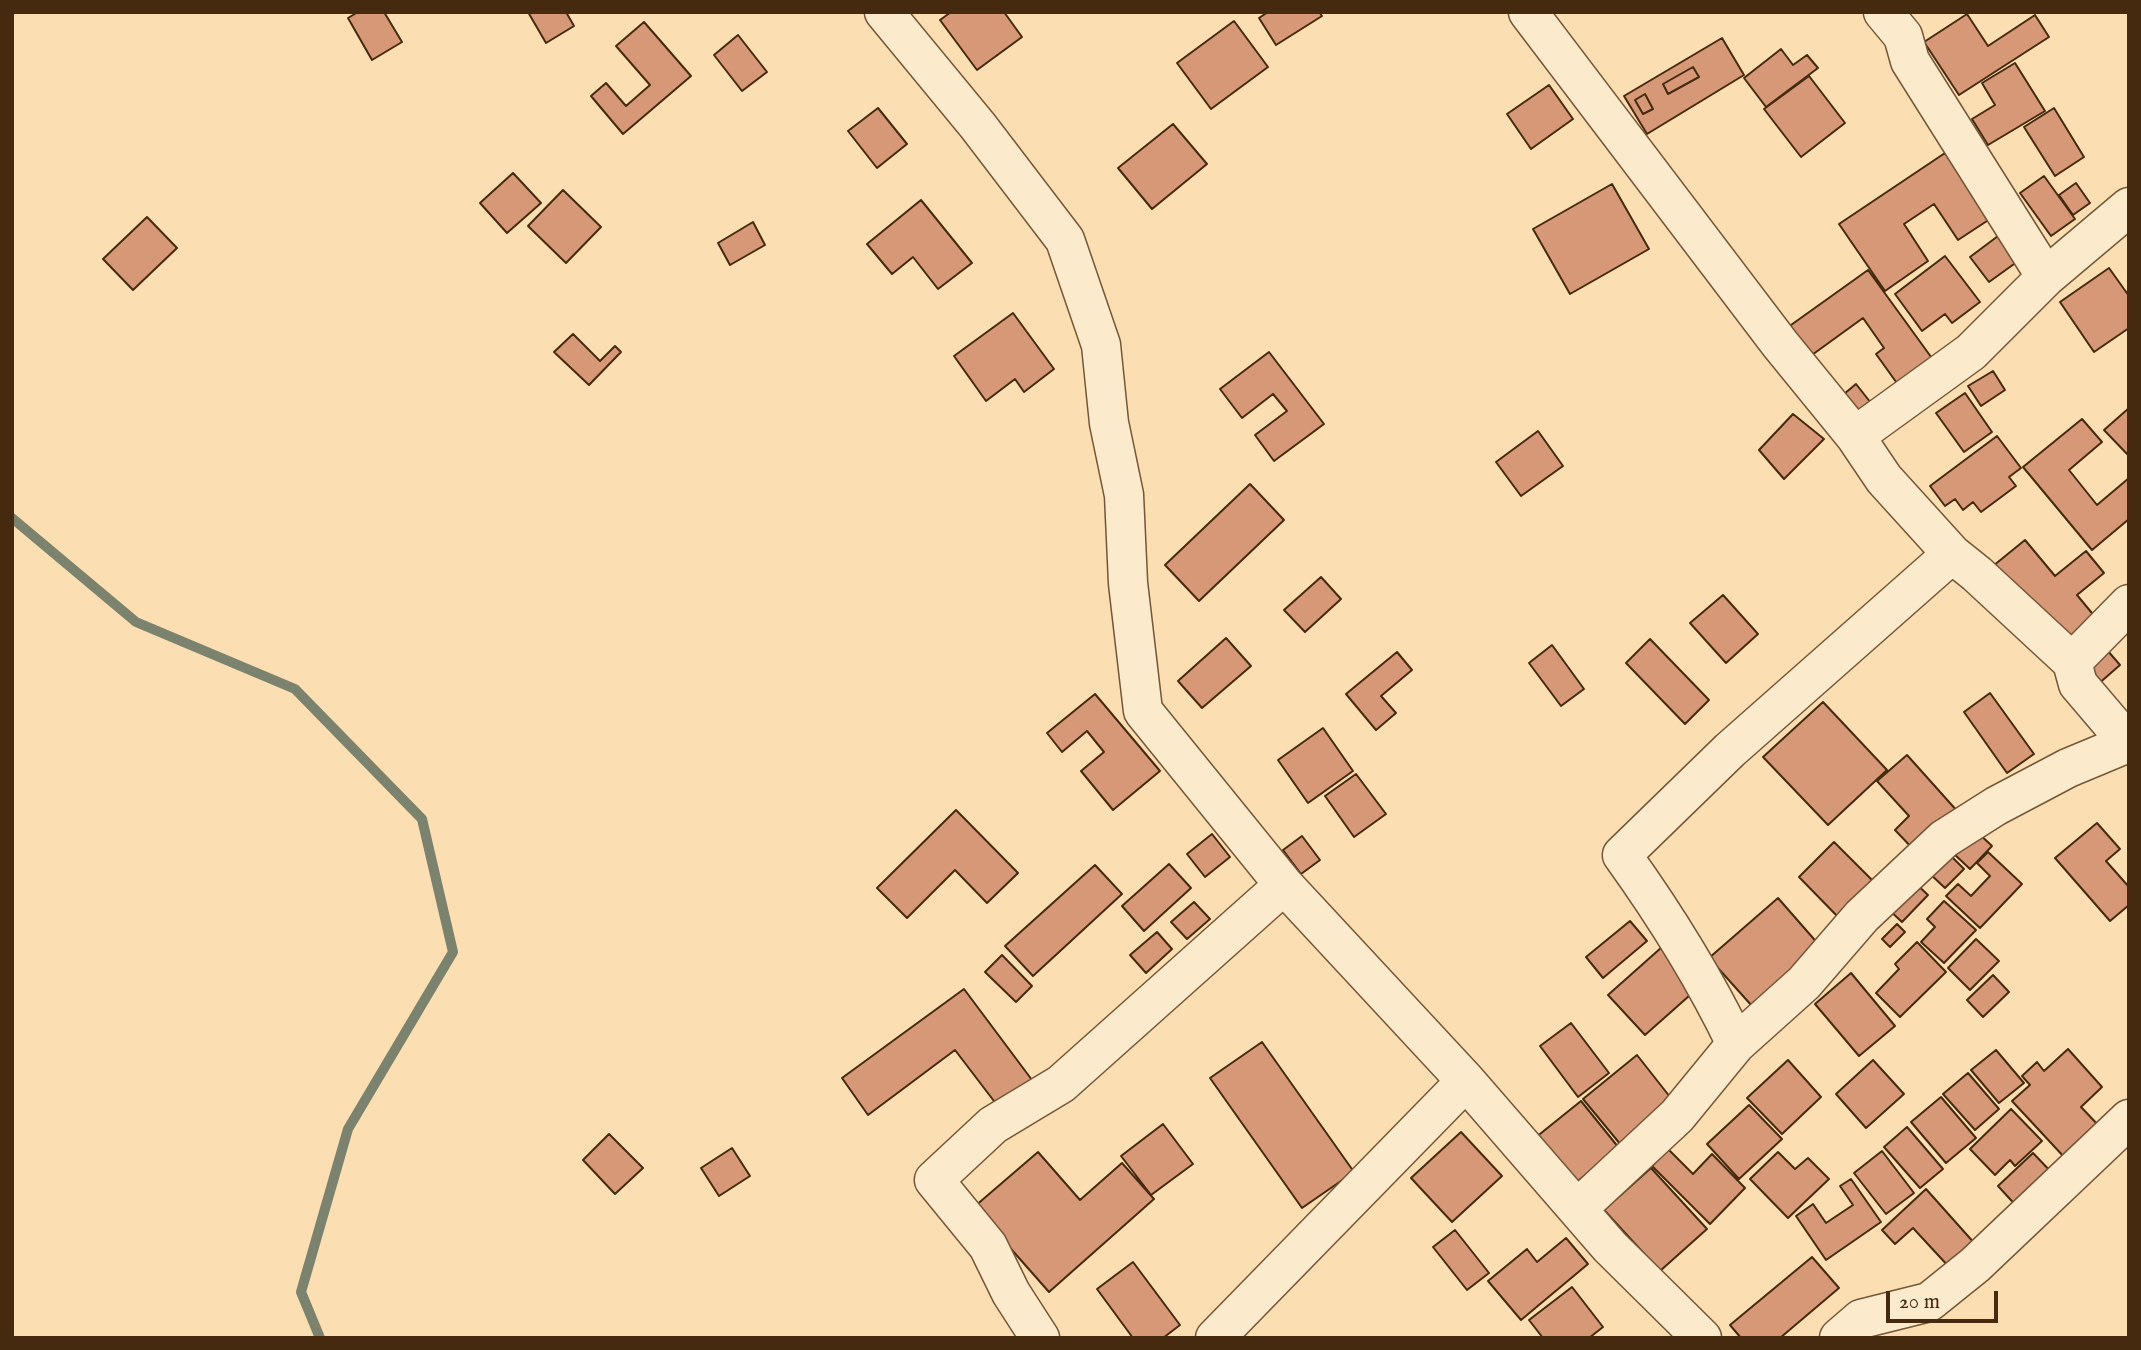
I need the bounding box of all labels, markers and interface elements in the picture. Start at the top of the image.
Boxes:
scale bar [1889,1276,2001,1320]
text: 20 m [1899,1289,1940,1316]

